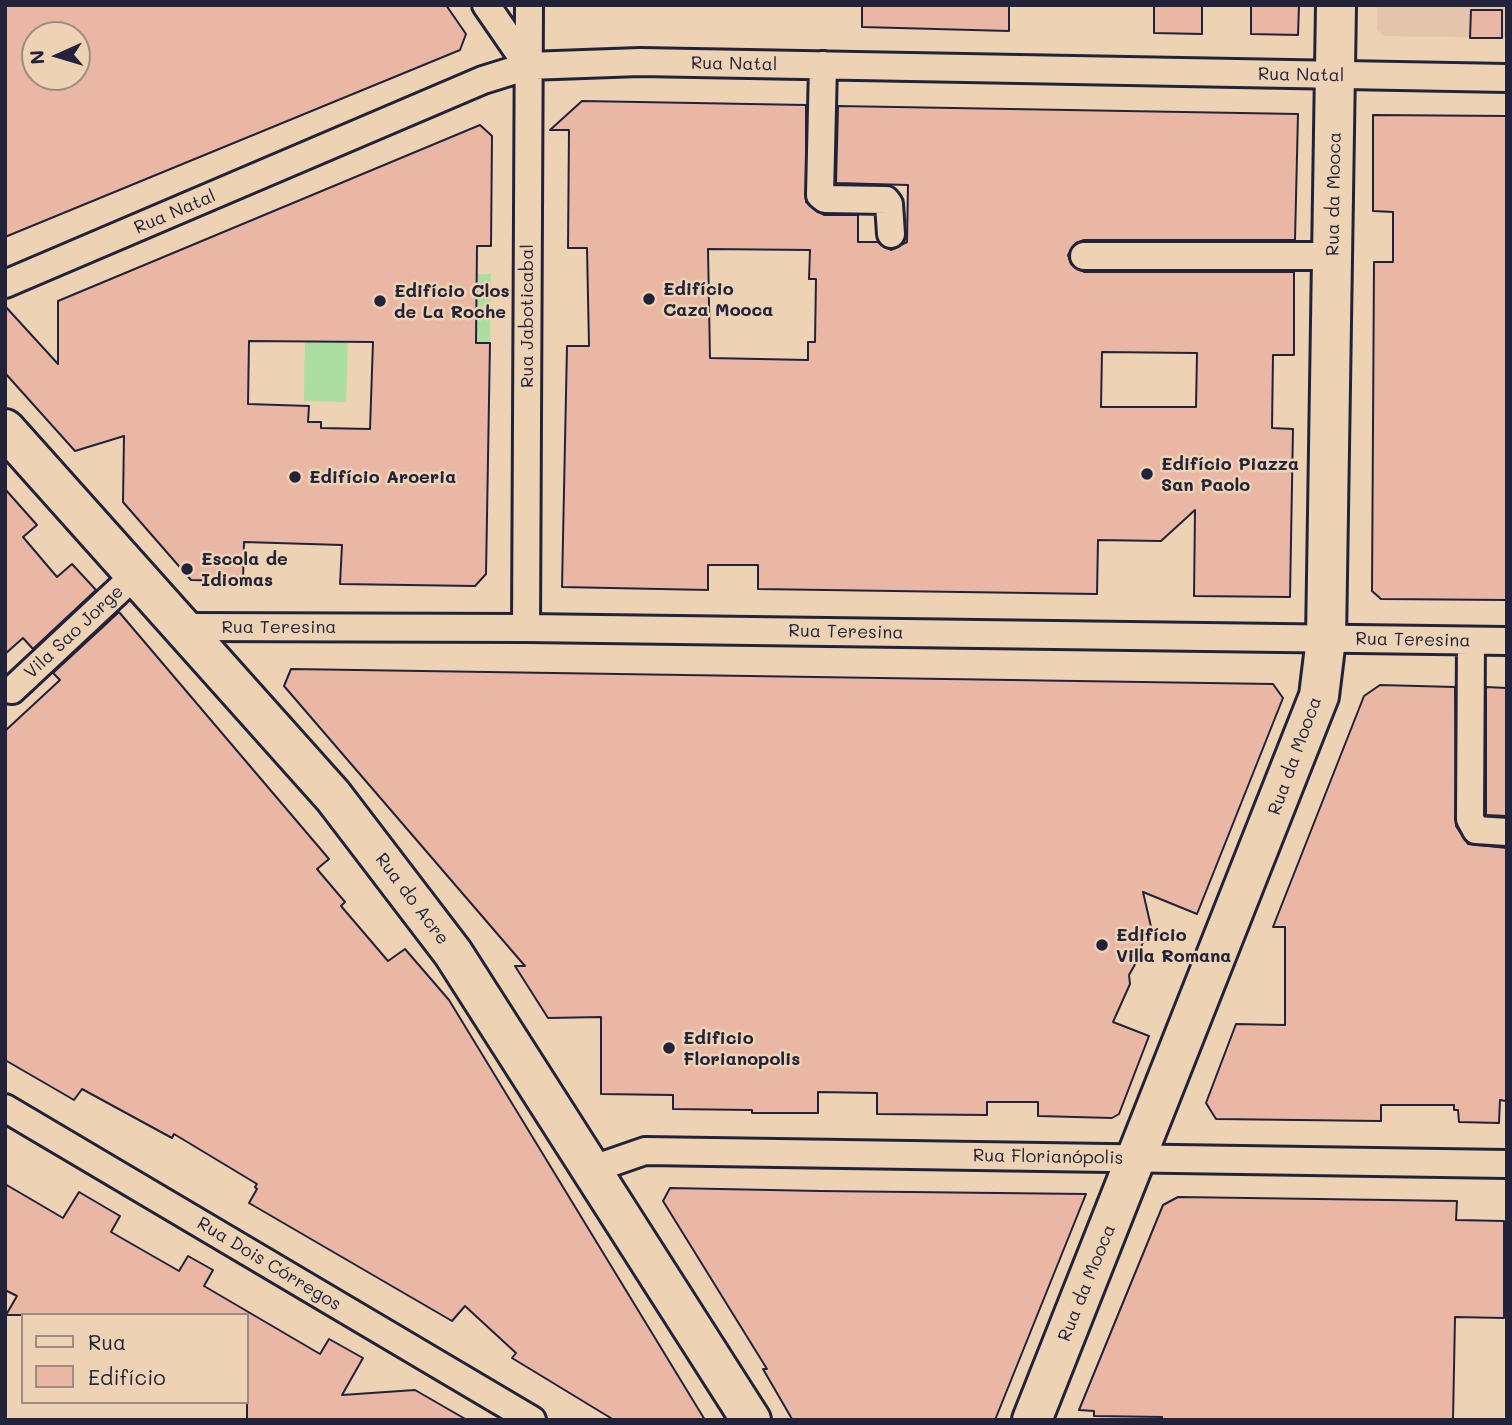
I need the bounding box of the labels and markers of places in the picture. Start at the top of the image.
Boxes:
place label: Edifício Caza Mooca [663,278,773,320]
place label: Edifício Clos de La Roche [394,280,509,322]
marker: Edifício Caza Mooca [641,291,657,307]
marker: Edifício Clos de La Roche [372,293,388,309]
place label: Edifício Piazza San Paolo [1161,453,1299,496]
place label: Edifício Aroeria [309,466,456,488]
marker: Edifício Piazza San Paolo [1139,466,1155,482]
marker: Edifício Aroeria [287,469,303,485]
place label: Escola de Idiomas [201,548,288,590]
marker: Escola de Idiomas [179,561,195,577]
place label: Edifício Villa Romana [1116,924,1231,967]
marker: Edifício Villa Romana [1094,937,1110,953]
place label: Edificio Florianopolis [683,1027,800,1070]
marker: Edificio Florianopolis [661,1040,677,1056]

